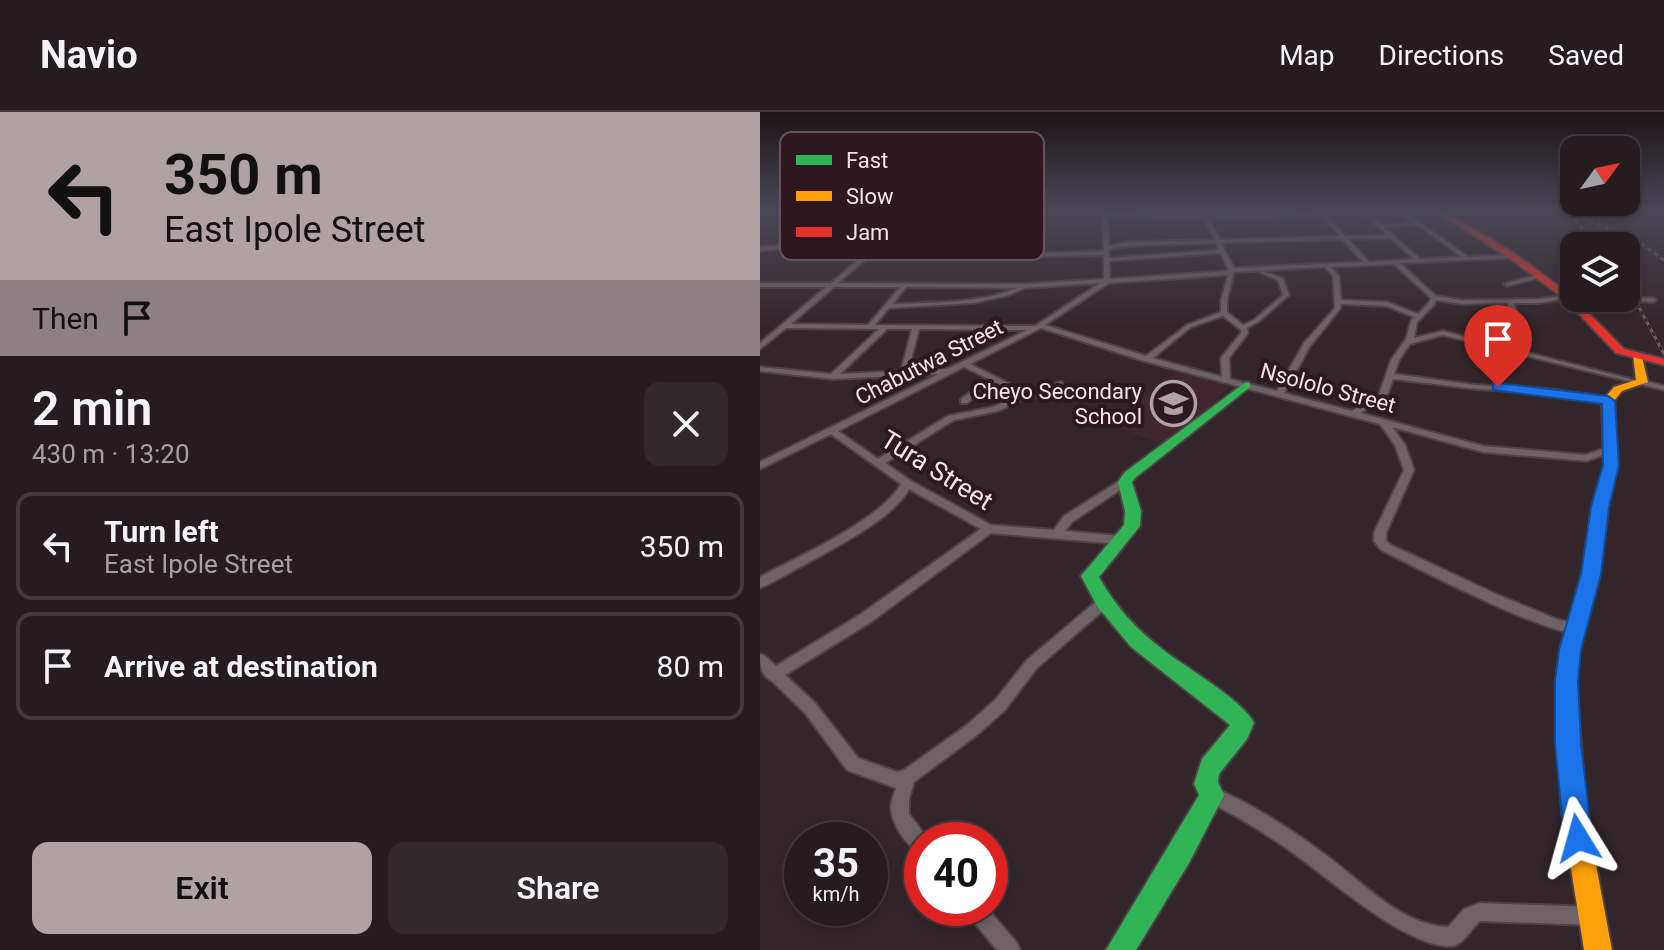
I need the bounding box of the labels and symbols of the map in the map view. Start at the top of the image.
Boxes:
legend [780,132,1044,260]
north arrow [1560,136,1640,216]
text: Fast [846,148,888,173]
text: Slow [846,184,894,209]
text: Jam [846,220,889,245]
pin [1464,305,1532,387]
street label: Chabutwa Street [851,314,1007,410]
street label: Nsololo Street [1258,358,1398,418]
place label: Cheyo Secondary School [972,379,1143,429]
school or university icon: Cheyo Secondary School [1149,380,1197,428]
street label: Tura Street [876,424,998,516]
position arrow [1536,796,1620,880]
speed limit sign: 40 [904,822,1008,926]

